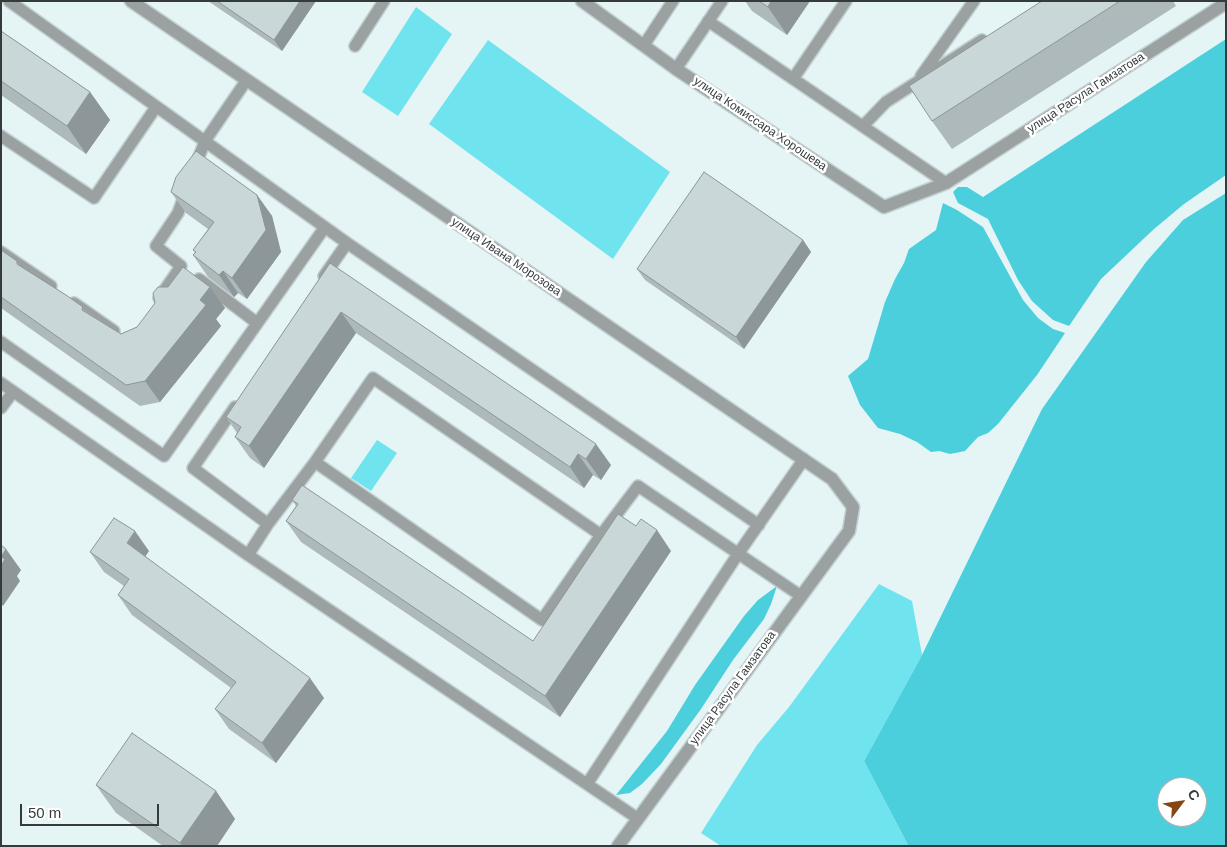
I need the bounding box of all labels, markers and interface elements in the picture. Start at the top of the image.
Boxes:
street label: улица Расула Гамзатова [1025,50,1147,136]
street label: улица Комиссара Хорошева [691,74,829,174]
street label: улица Ивана Морозова [448,215,564,299]
street label: улица Расула Гамзатова [687,628,779,748]
north arrow [1157,777,1207,827]
text: С [1185,786,1203,803]
scale bar [22,794,161,826]
text: 50 m [28,804,61,821]

